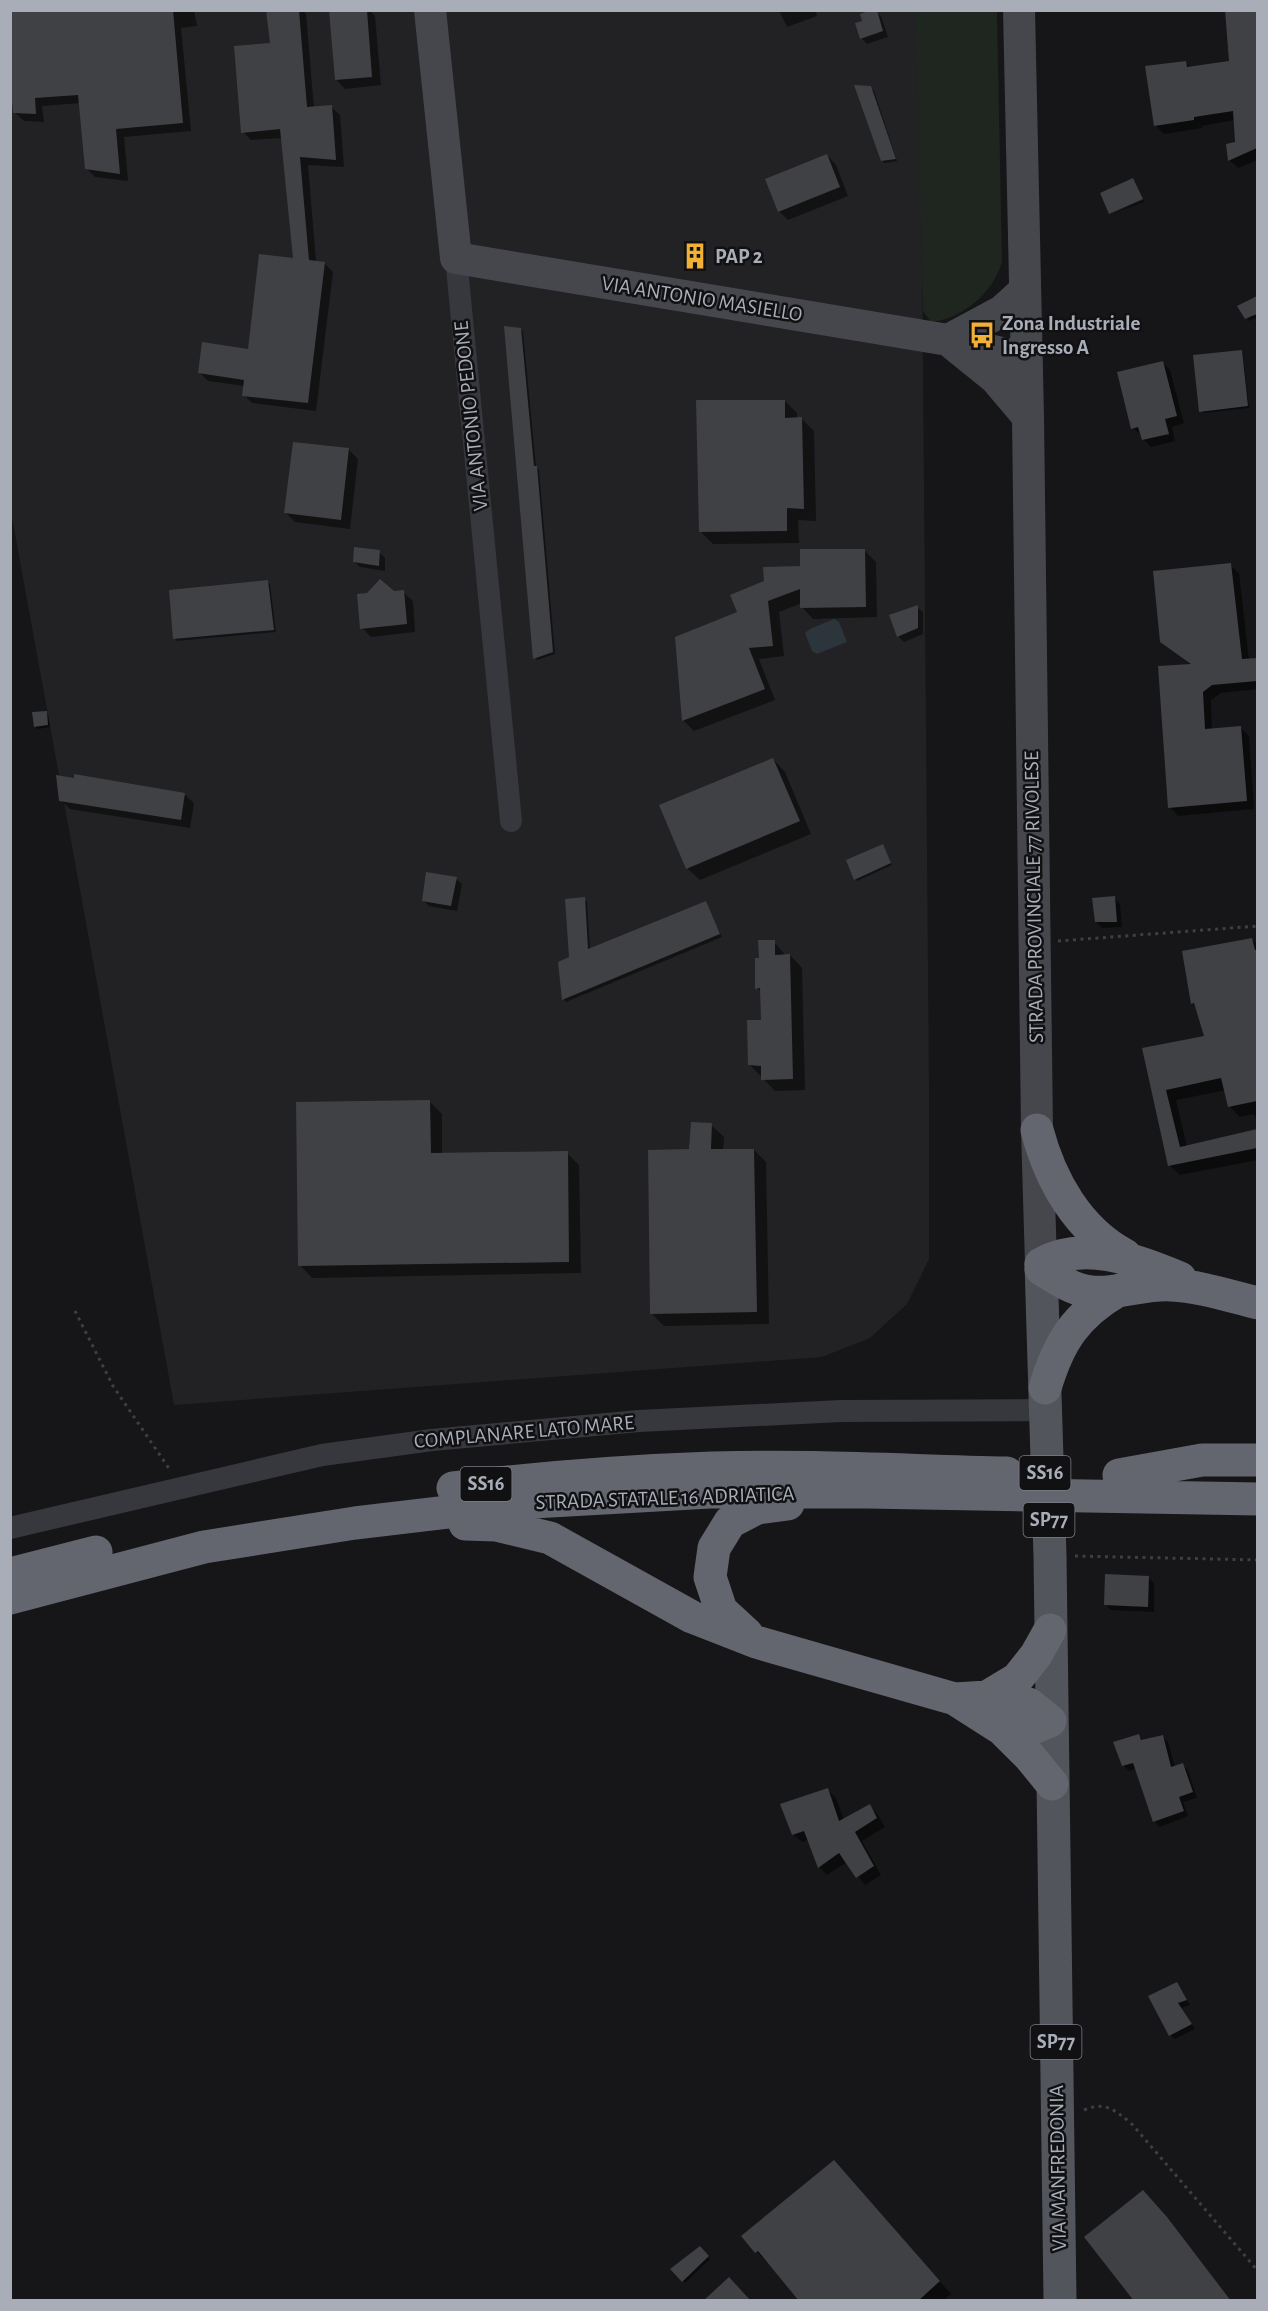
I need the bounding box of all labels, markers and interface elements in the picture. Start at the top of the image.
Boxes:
building icon: PAP 2 [680,241,710,271]
place label: PAP 2 [715,246,763,267]
street label: VIA ANTONIO MASIELLO [600,273,804,325]
place label: Zona Industriale Ingresso A [1002,313,1141,358]
street label: VIA ANTONIO PEDONE [451,320,491,512]
bus stop icon: Zona Industriale Ingresso A [967,320,997,350]
street label: STRADA PROVINCIALE 77 RIVOLESE [1021,751,1047,1043]
street label: COMPLANARE LATO MARE [413,1412,635,1452]
road number: SS16 [1020,1456,1070,1490]
road number: SS16 [460,1467,512,1501]
street label: STRADA STATALE 16 ADRIATICA [535,1483,795,1513]
road number: SP77 [1024,1503,1074,1537]
road number: SP77 [1030,2025,1082,2059]
street label: VIA MANFREDONIA [1046,2085,1070,2251]

